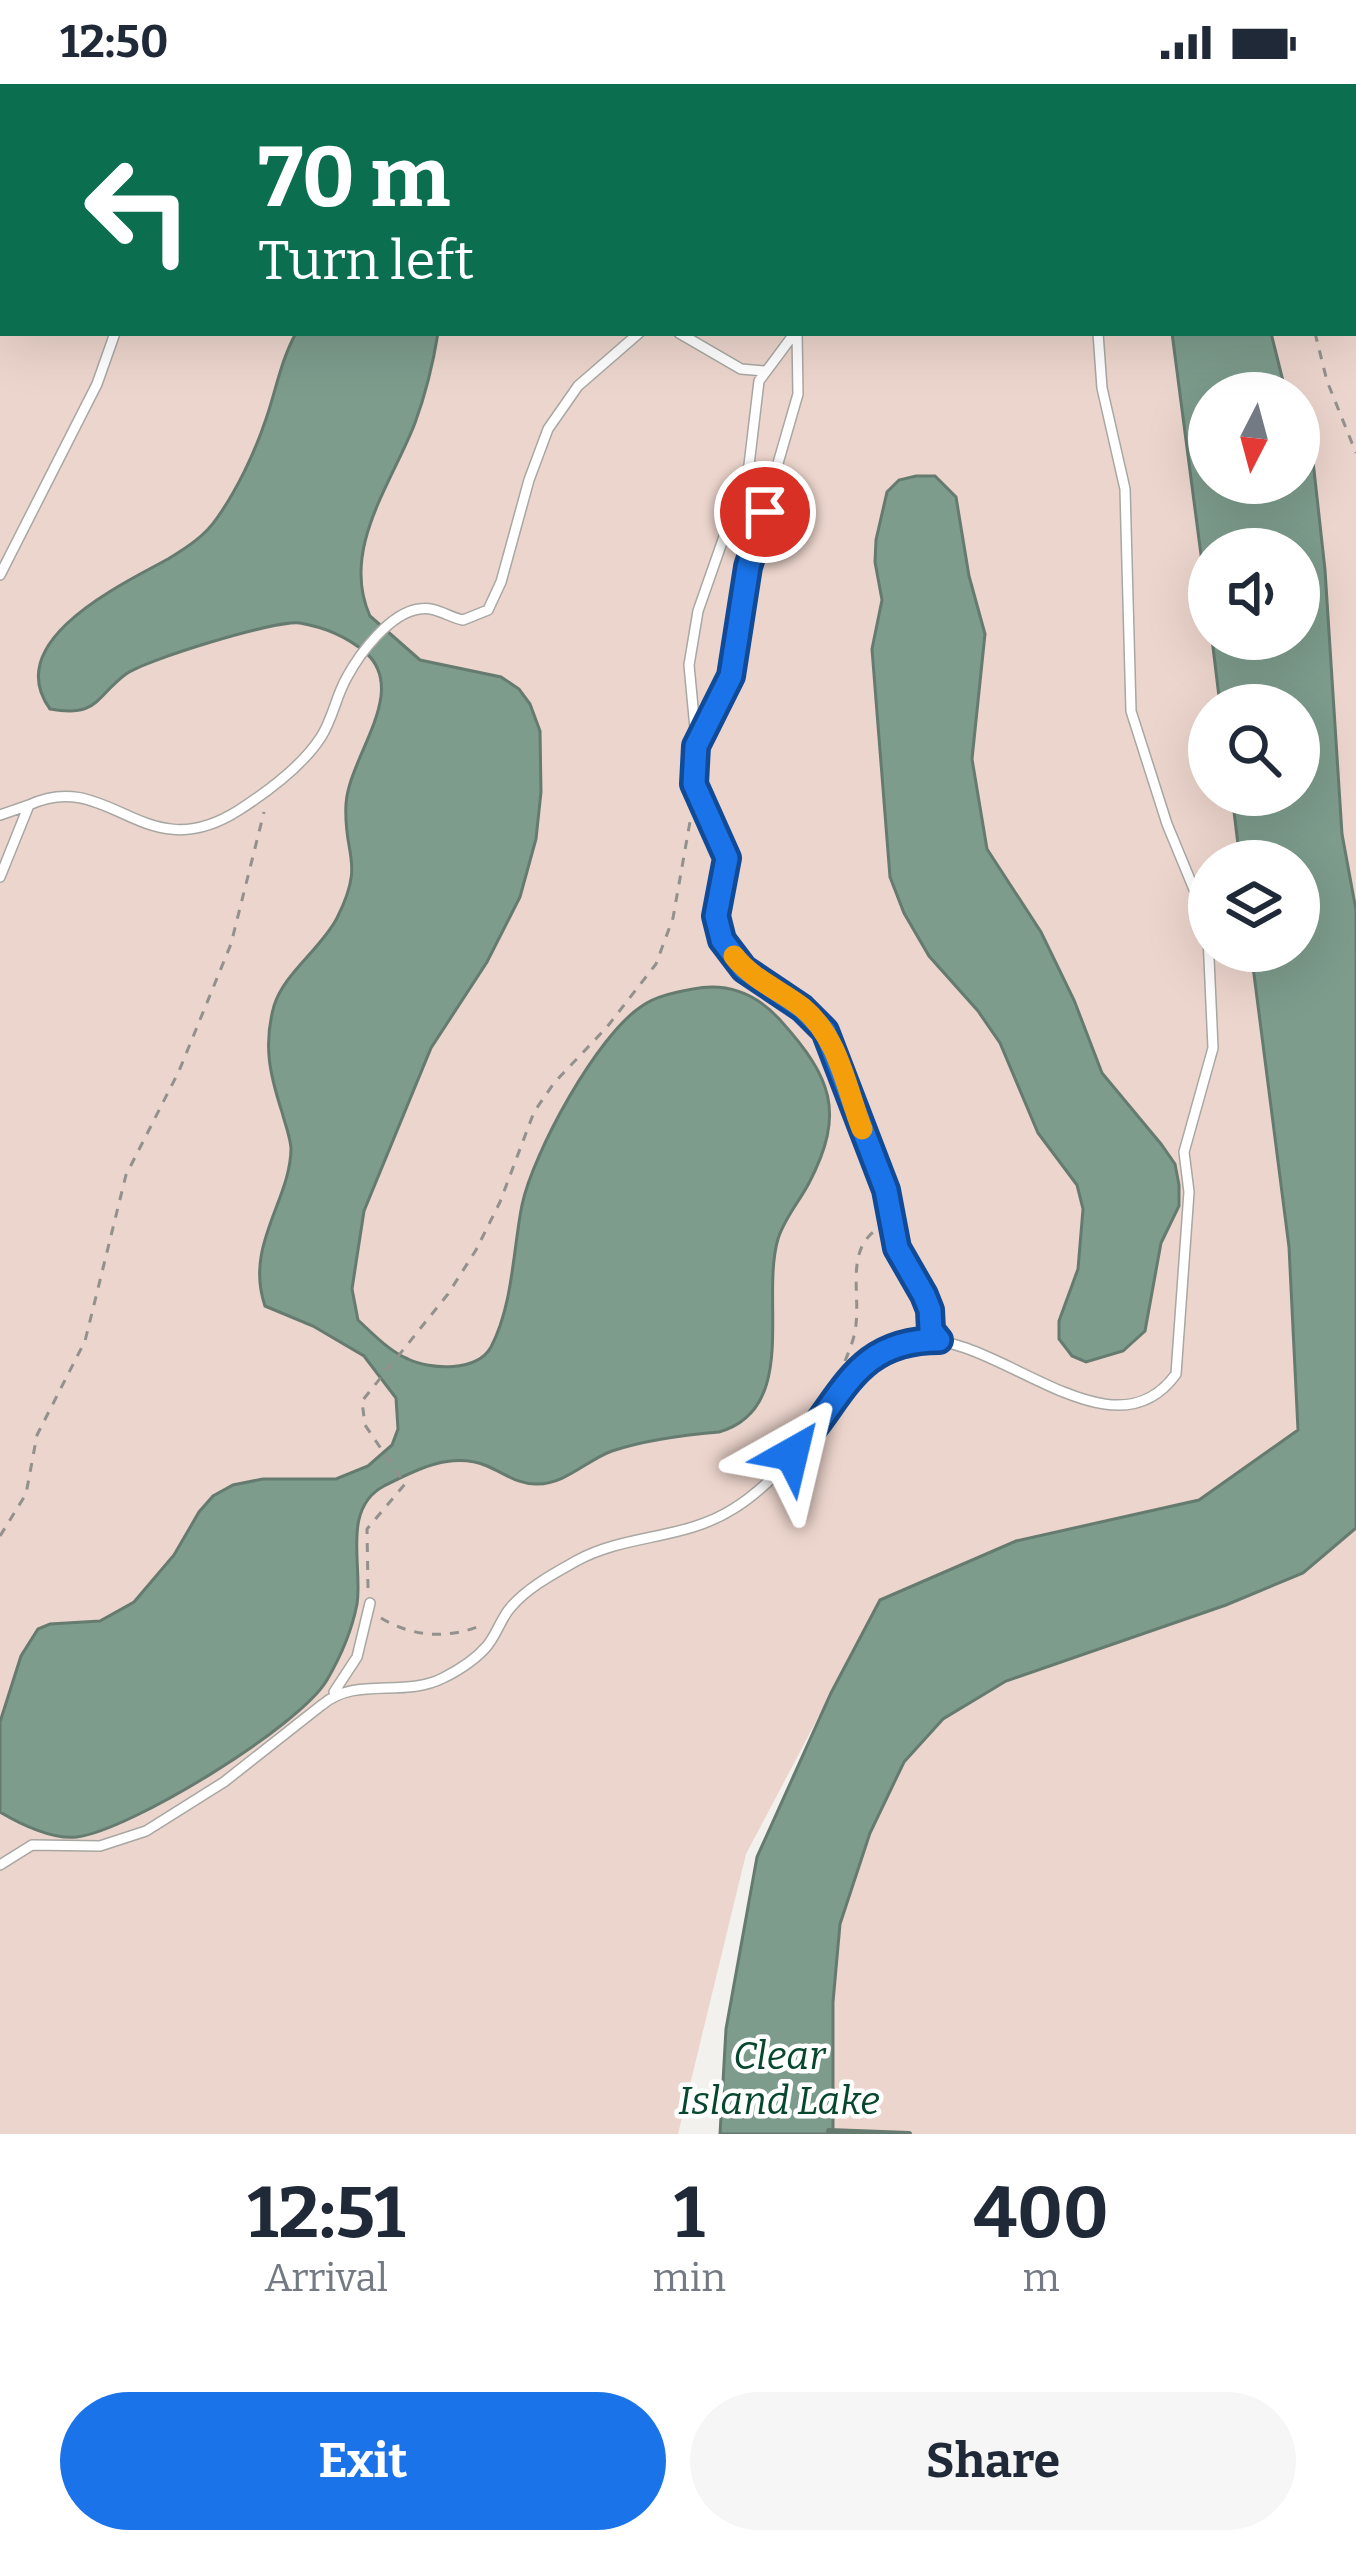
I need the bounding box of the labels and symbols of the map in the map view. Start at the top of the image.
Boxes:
north arrow [1188,372,1320,504]
pin [714,461,816,563]
position arrow [729,1391,855,1517]
water label: Clear Island Lake [678,2033,880,2124]

